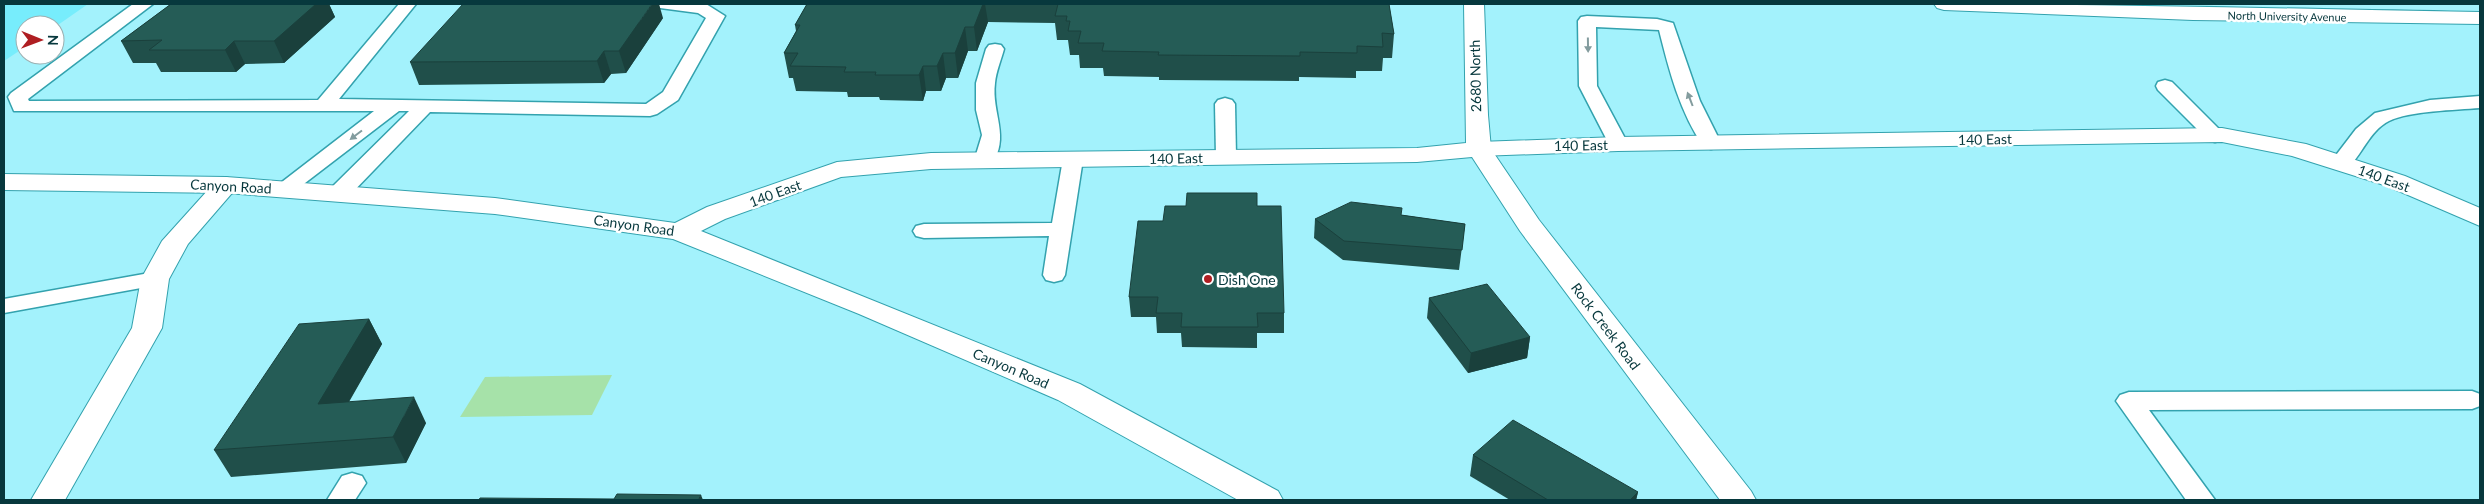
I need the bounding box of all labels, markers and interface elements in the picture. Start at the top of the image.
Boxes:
street label: North University Avenue [2227,8,2347,24]
north arrow [15,15,65,65]
text: N [45,35,62,46]
one-way arrow [1584,37,1592,53]
street label: 2680 North [1466,40,1484,112]
one-way arrow [1685,92,1693,106]
one-way arrow [349,130,363,140]
street label: 140 East [1958,130,2012,148]
street label: 140 East [1554,136,1608,154]
street label: 140 East [1149,149,1203,167]
street label: 140 East [2356,161,2412,195]
street label: Canyon Road [190,175,272,197]
street label: 140 East [747,176,803,210]
street label: Canyon Road [593,211,675,239]
place label: Dish One [1218,271,1276,288]
marker: Dish One [1202,273,1214,285]
street label: Rock Creek Road [1568,279,1644,373]
street label: Canyon Road [970,344,1052,392]

